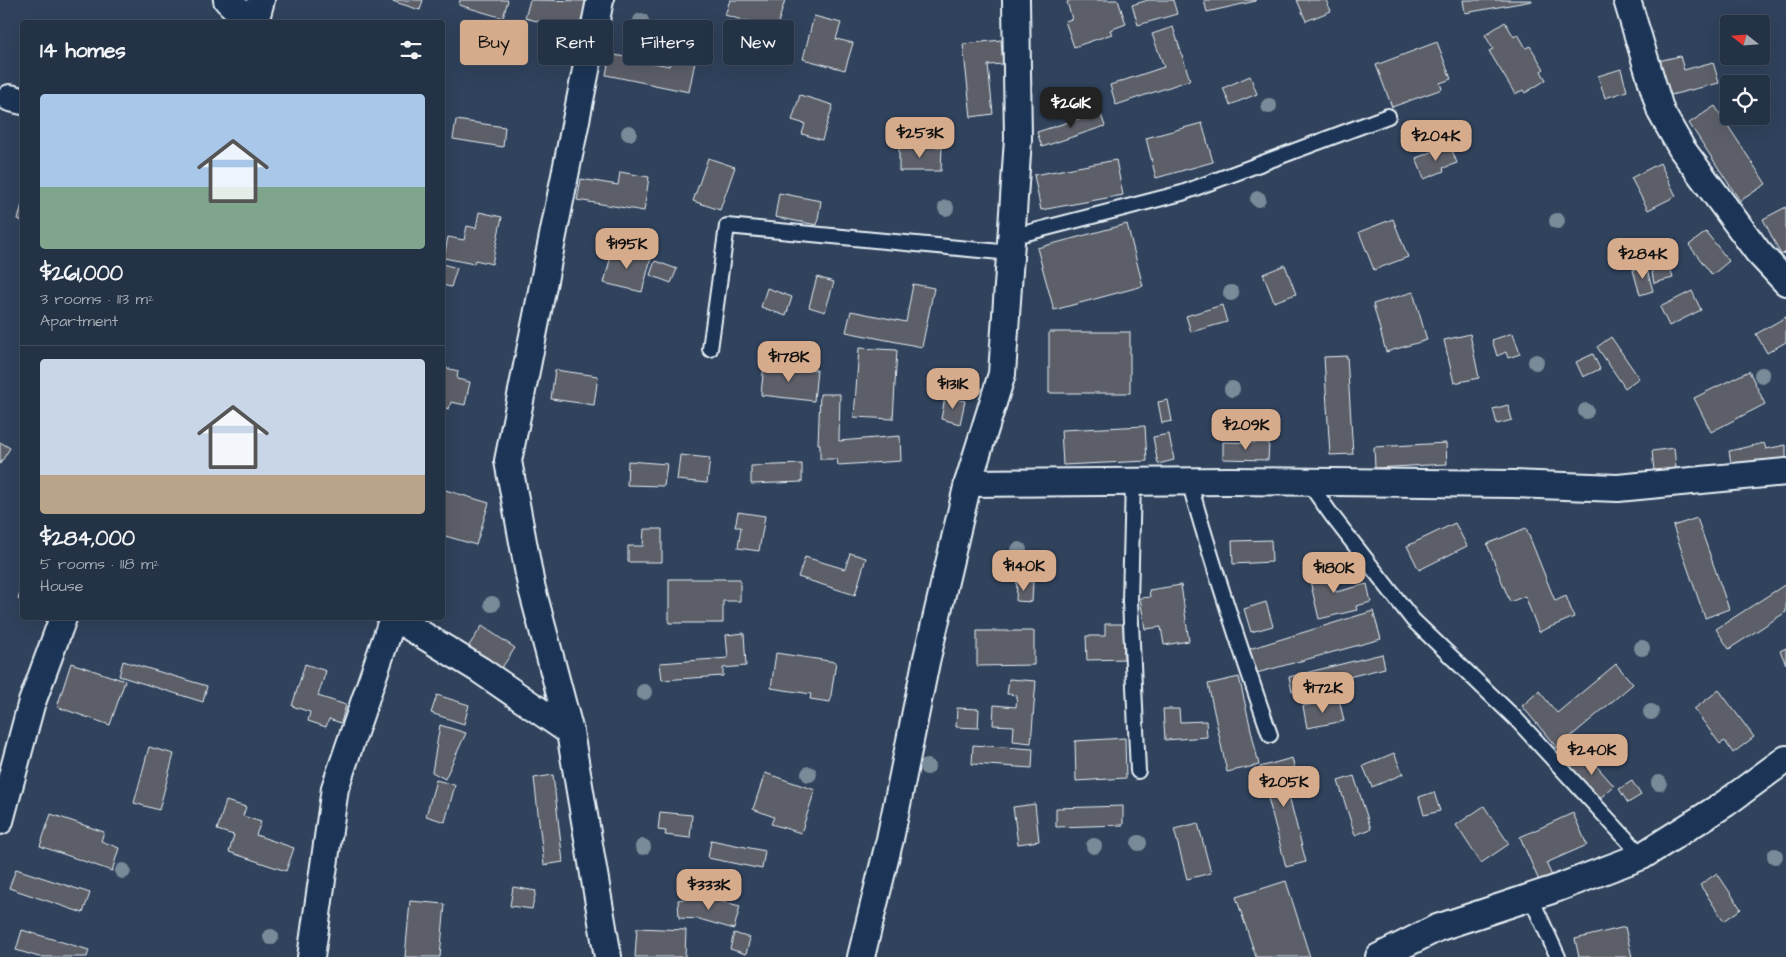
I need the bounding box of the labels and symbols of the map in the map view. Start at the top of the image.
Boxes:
north arrow [1720,15,1770,65]
pin: $261K [1036,86,1106,129]
pin: $253K [885,116,955,159]
pin: $204K [1401,120,1471,162]
pin: $195K [592,228,662,270]
pin: $284K [1608,238,1678,280]
pin: $178K [754,340,824,383]
pin: $131K [918,368,988,410]
pin: $209K [1211,408,1281,451]
pin: $140K [989,550,1059,592]
pin: $180K [1299,552,1369,594]
pin: $172K [1288,672,1358,714]
pin: $240K [1557,734,1627,776]
pin: $205K [1249,766,1319,808]
pin: $333K [674,868,744,911]

